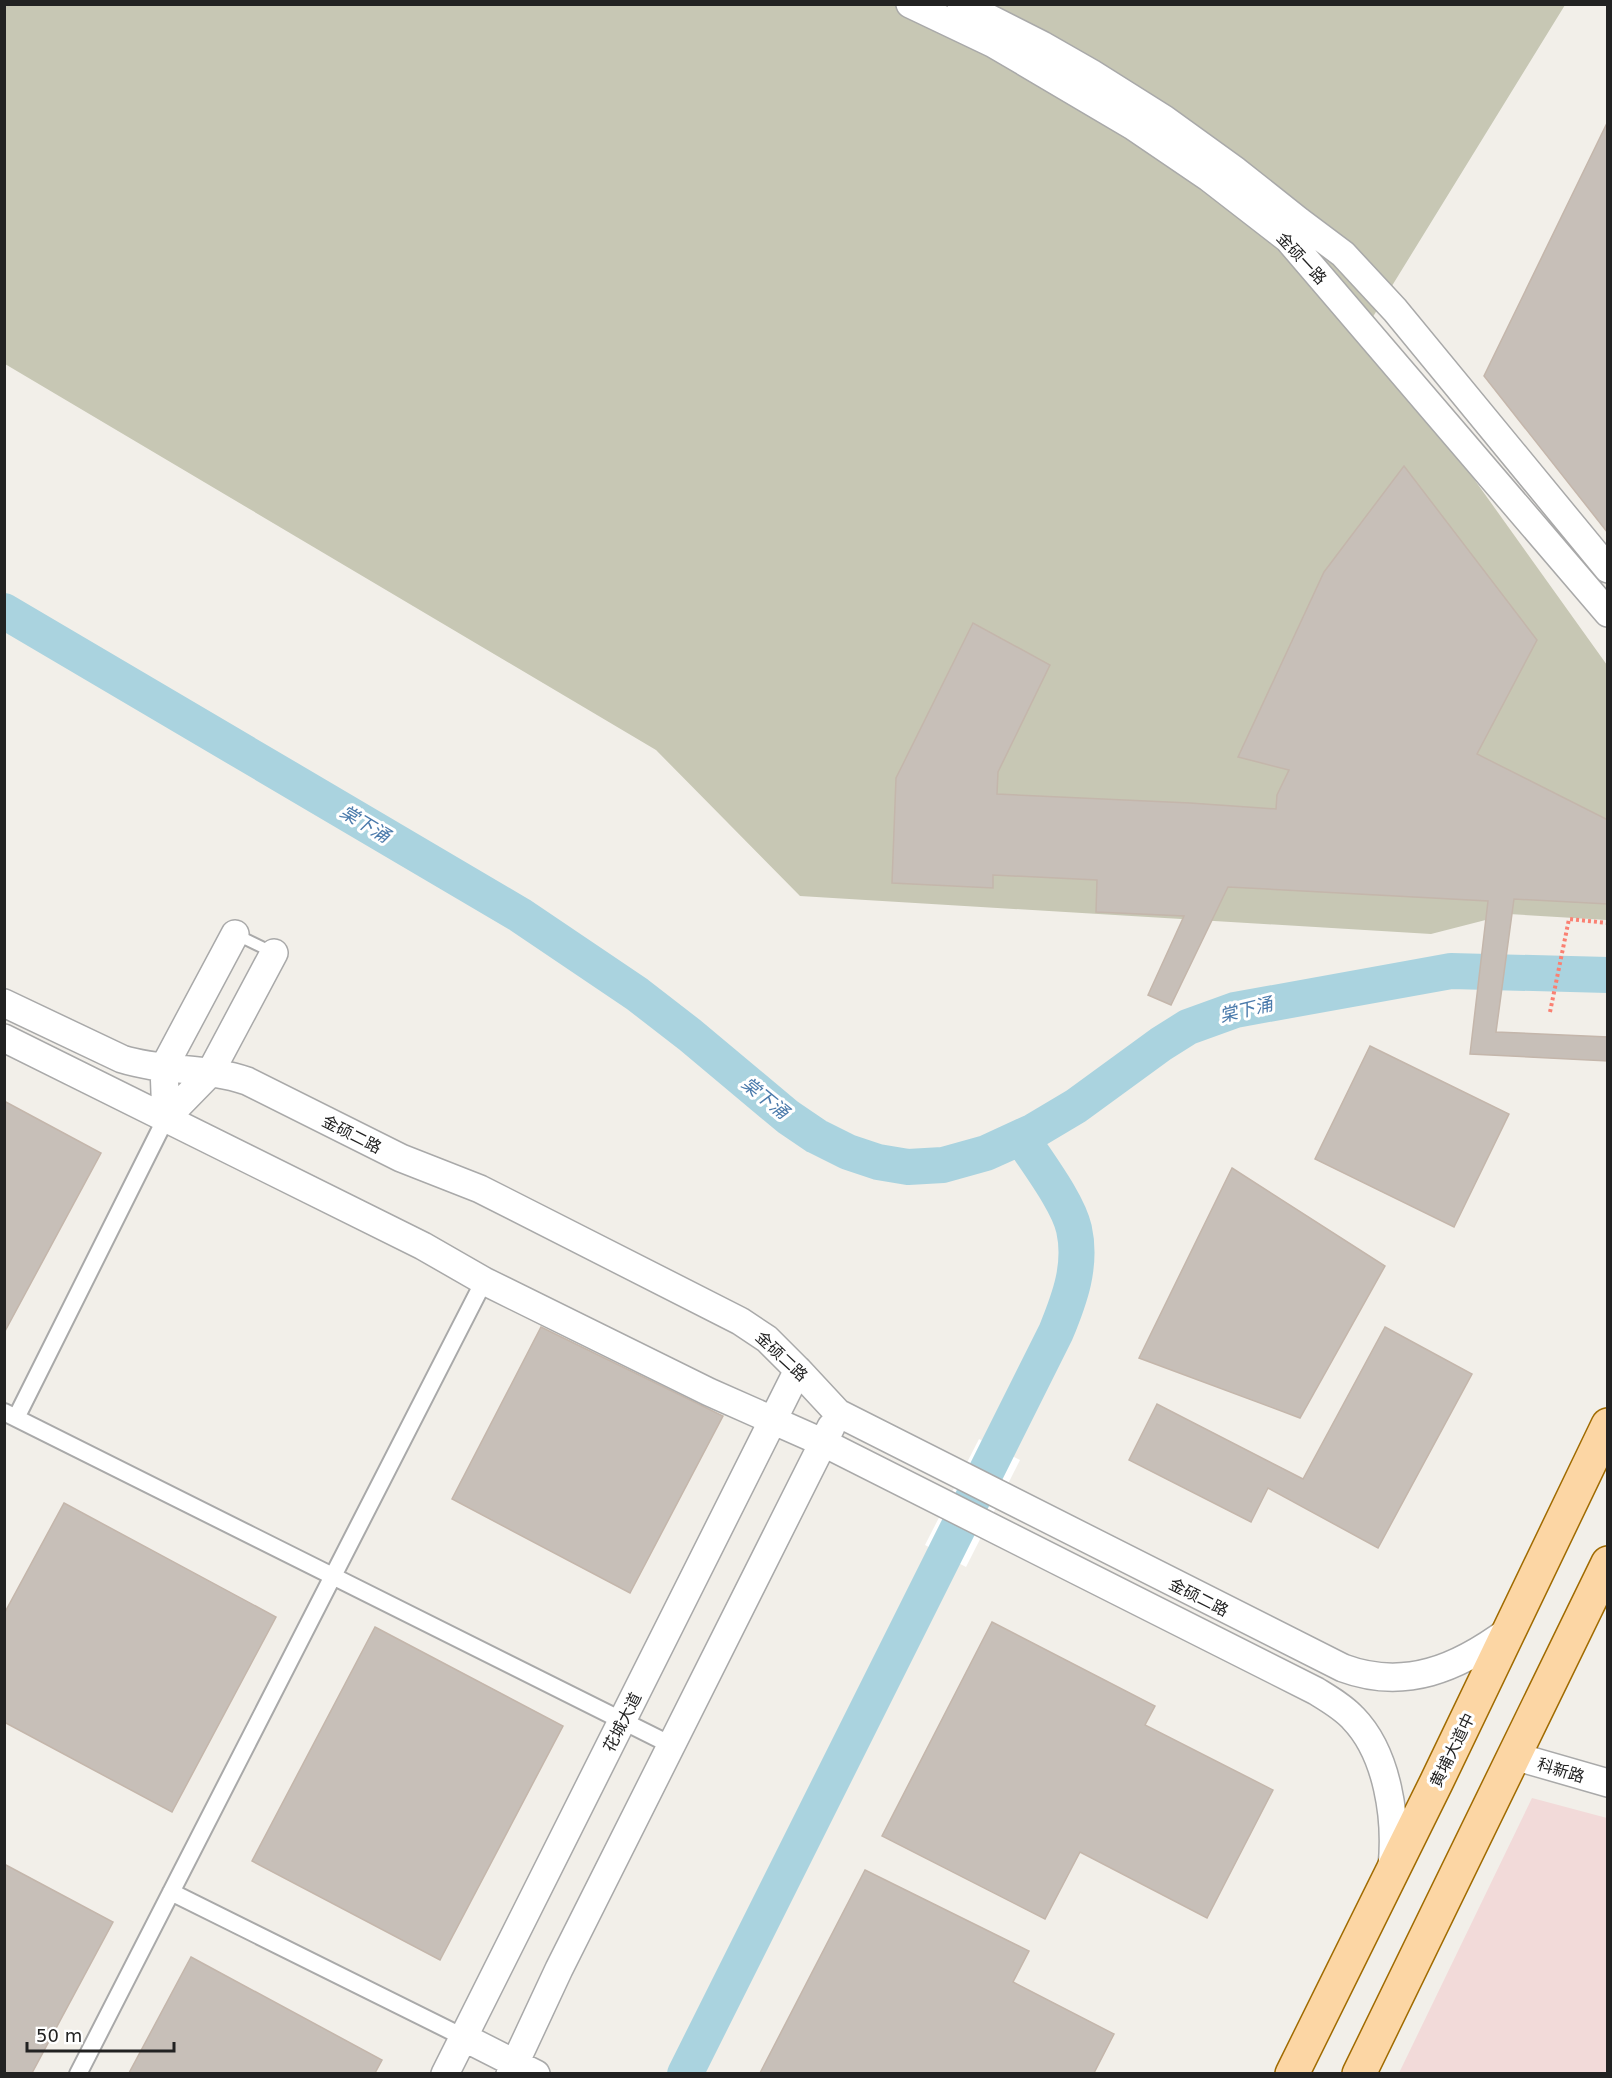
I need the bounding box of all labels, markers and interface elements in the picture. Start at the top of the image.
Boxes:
street label: 金硕一路 [1273,228,1330,288]
water label: 棠下涌 [337,801,396,848]
water label: 棠下涌 [1217,992,1277,1026]
water label: 棠下涌 [738,1072,794,1124]
street label: 金硕二路 [319,1111,385,1157]
street label: 金硕二路 [752,1328,812,1385]
street label: 金硕二路 [1166,1574,1232,1620]
street label: 花城大道 [599,1689,645,1755]
street label: 黄埔大道中 [1426,1710,1479,1790]
street label: 科新路 [1535,1754,1587,1787]
scale bar [27,2015,174,2053]
text: 50 m [36,2025,82,2046]

